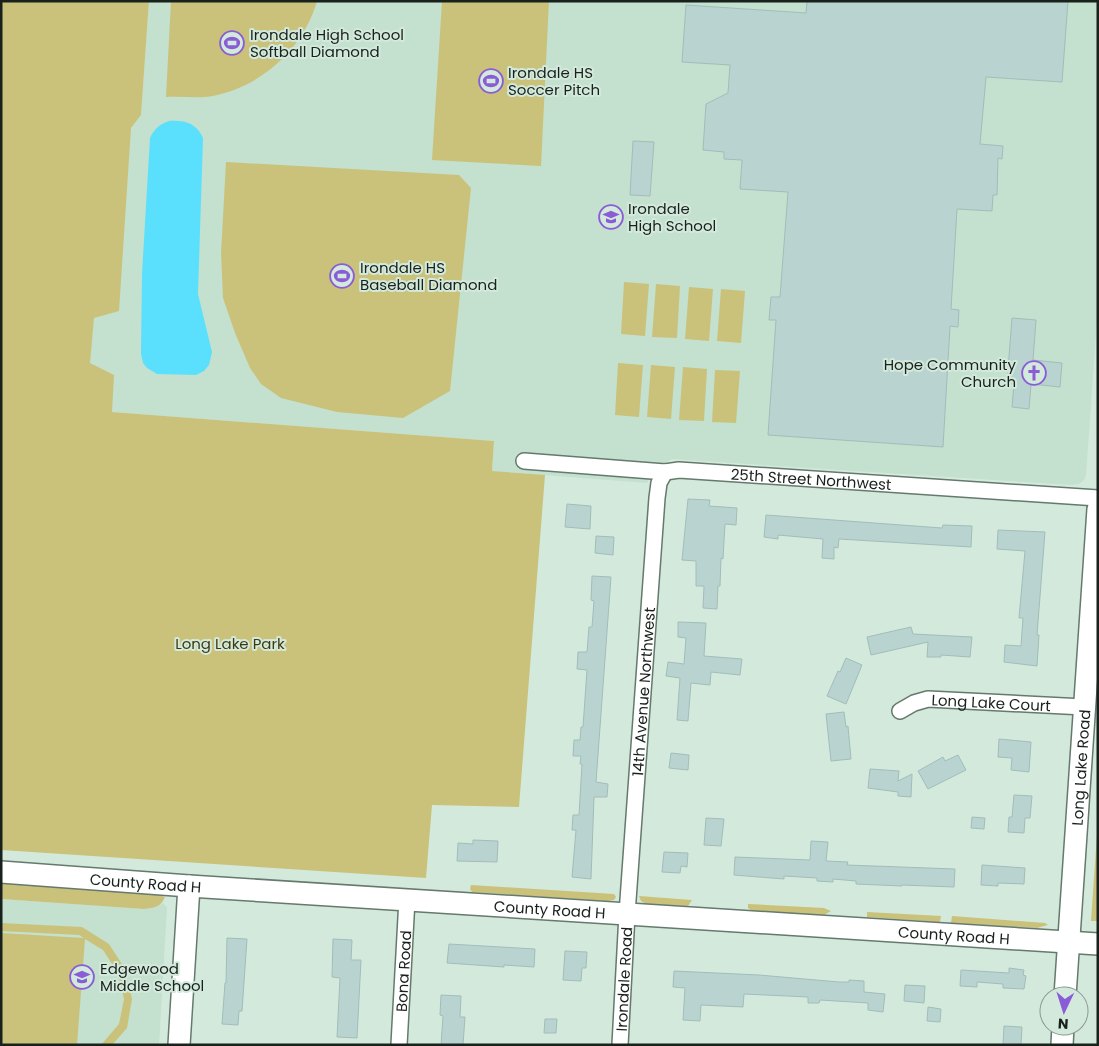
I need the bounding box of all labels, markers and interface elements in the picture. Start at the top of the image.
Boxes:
place label: Irondale High School Softball Diamond [250,24,404,62]
sports icon: Irondale High School Softball Diamond [219,30,245,56]
place label: Irondale HS Soccer Pitch [508,62,600,100]
sports icon: Irondale HS Soccer Pitch [478,68,504,94]
place label: Irondale High School [628,198,716,236]
school or university icon: Irondale High School [598,204,624,230]
place label: Irondale HS Baseball Diamond [360,257,497,295]
sports icon: Irondale HS Baseball Diamond [329,263,355,289]
place label: Hope Community Church [884,354,1017,392]
church icon: Hope Community Church [1021,360,1047,386]
street label: 25th Street Northwest [730,463,892,495]
street label: 14th Avenue Northwest [626,606,660,777]
park label: Long Lake Park [175,633,285,654]
street label: Long Lake Court [931,689,1051,716]
street label: Long Lake Road [1066,709,1095,826]
street label: County Road H [89,868,202,897]
street label: County Road H [493,895,606,923]
street label: County Road H [897,921,1010,949]
street label: Irondale Road [610,926,637,1032]
street label: Bona Road [390,930,416,1012]
place label: Edgewood Middle School [100,958,204,996]
school or university icon: Edgewood Middle School [69,964,95,990]
north arrow [1039,986,1089,1036]
text: N [1057,1014,1069,1034]

